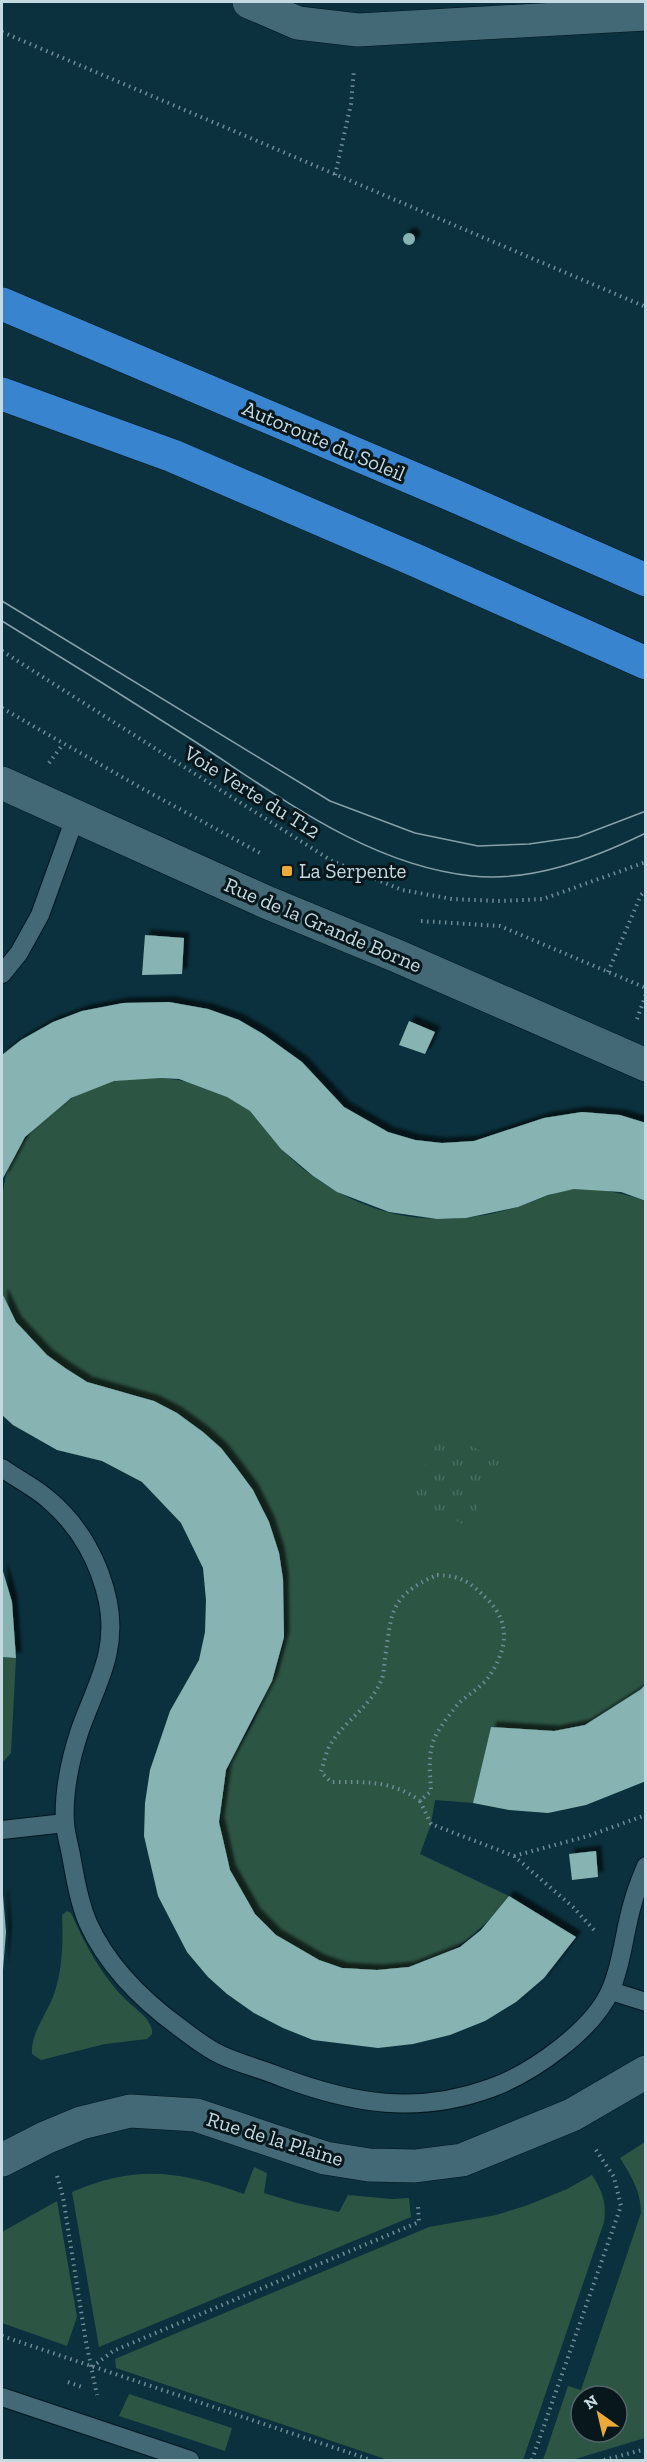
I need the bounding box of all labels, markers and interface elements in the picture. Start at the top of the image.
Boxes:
street label: Autoroute du Soleil [239,395,410,486]
street label: Voie Verte du T12 [179,739,325,843]
place label: La Serpente [299,858,406,883]
marker: La Serpente [280,864,294,878]
street label: Rue de la Grande Borne [221,872,426,977]
street label: Rue de la Plaine [204,2106,347,2171]
north arrow [569,2384,629,2444]
text: N [581,2391,601,2413]

